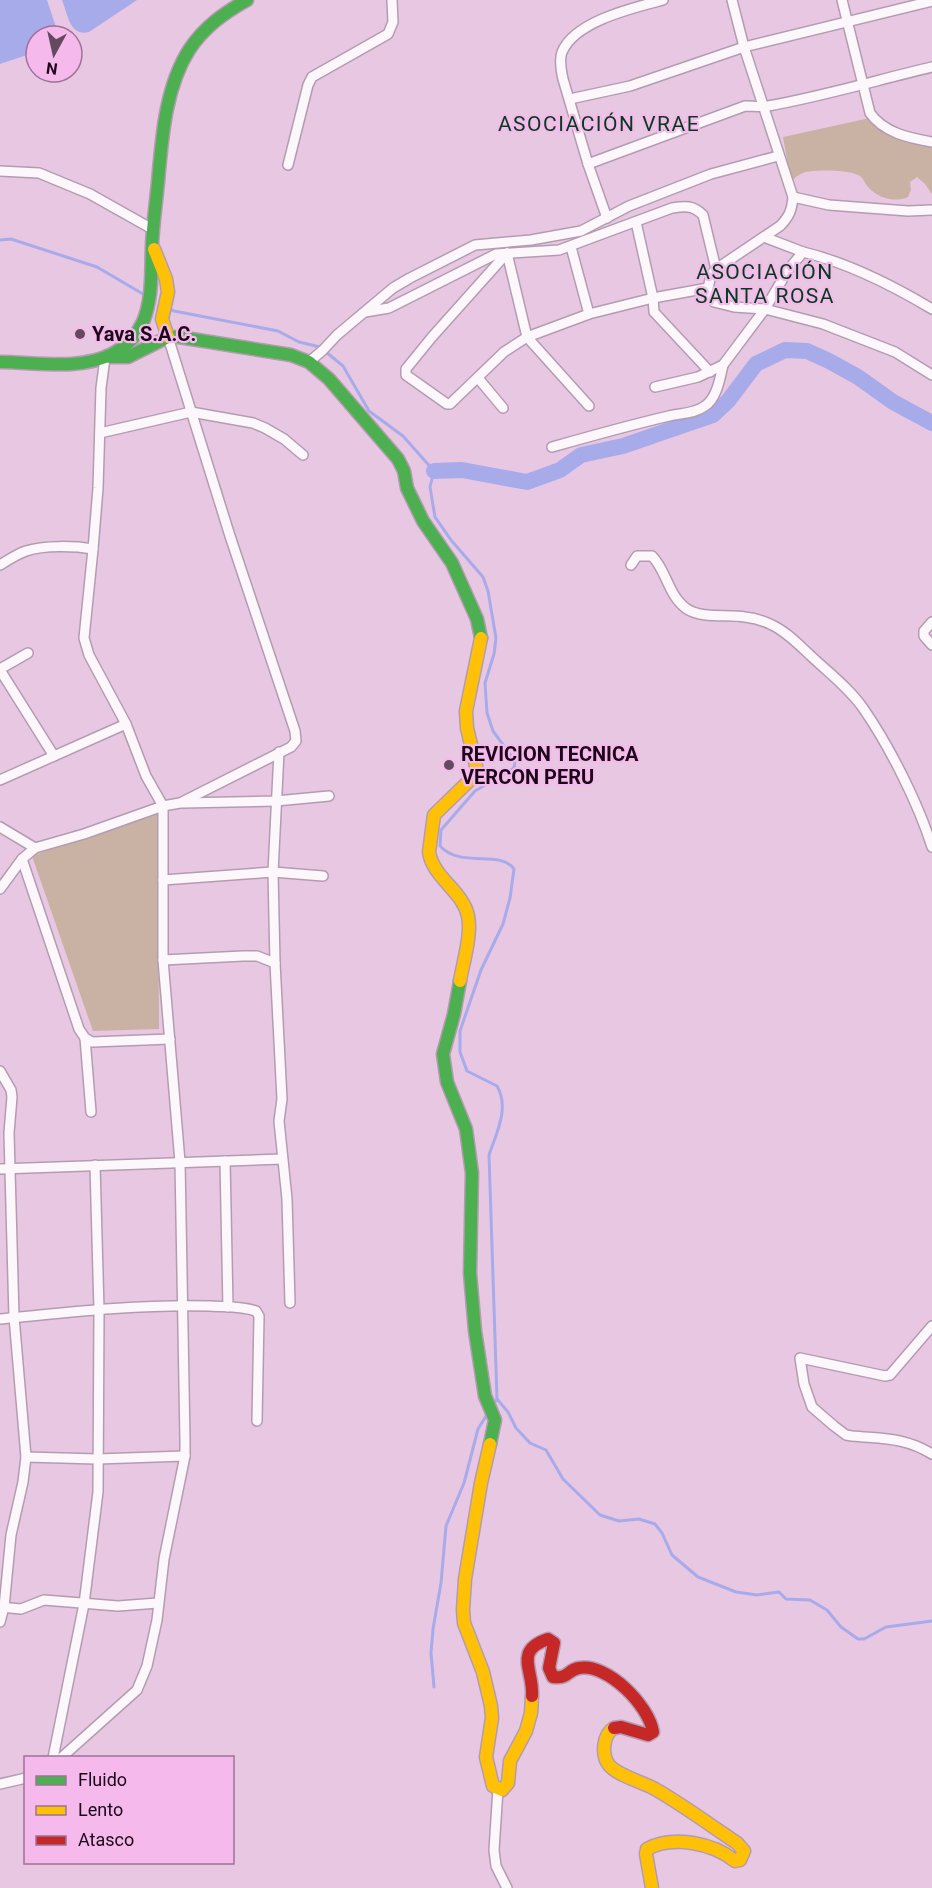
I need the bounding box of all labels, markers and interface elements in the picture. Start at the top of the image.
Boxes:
north arrow [24,24,84,84]
text: N [45,58,59,79]
district label: ASOCIACIÓN VRAE [498,112,700,136]
district label: ASOCIACIÓN SANTA ROSA [695,260,835,308]
place label: Yava S.A.C. [92,322,196,346]
marker: Yava S.A.C. [73,327,87,341]
place label: REVICION TECNICA VERCON PERU [461,742,639,789]
marker: REVICION TECNICA VERCON PERU [442,758,456,772]
legend [24,1756,234,1864]
text: Fluido [78,1769,127,1790]
text: Lento [78,1799,123,1820]
text: Atasco [78,1829,134,1850]

